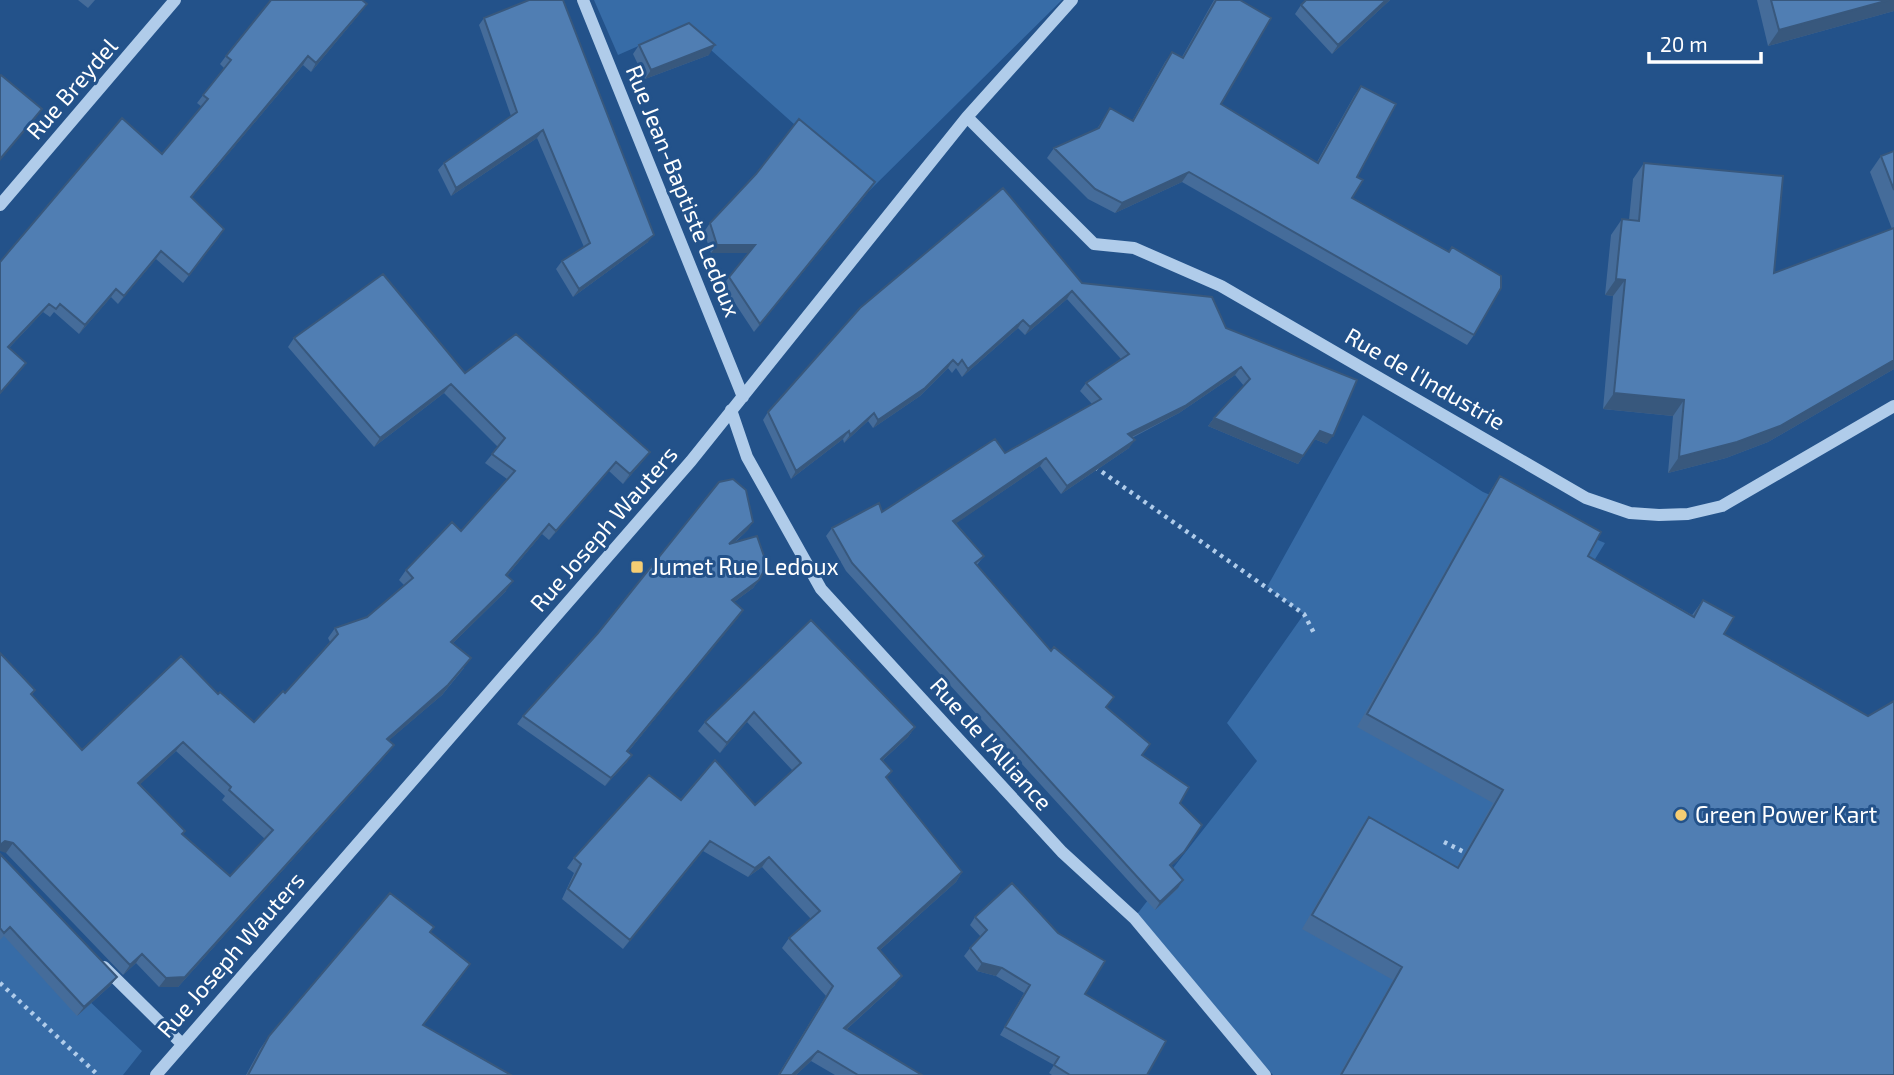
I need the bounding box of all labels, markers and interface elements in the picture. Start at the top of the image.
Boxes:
scale bar [1649,21,1761,65]
text: 20 m [1660,31,1708,56]
street label: Rue Breydel [20,32,123,145]
street label: Rue Jean-Baptiste Ledoux [621,61,747,321]
street label: Rue de l'Industrie [1341,321,1510,435]
street label: Rue Joseph Wauters [524,440,683,617]
place label: Jumet Rue Ledoux [651,552,839,580]
marker: Jumet Rue Ledoux [629,559,645,575]
street label: Rue de l'Alliance [925,671,1059,815]
place label: Green Power Kart [1695,800,1878,828]
marker: Green Power Kart [1673,807,1689,823]
street label: Rue Joseph Wauters [151,866,310,1043]

